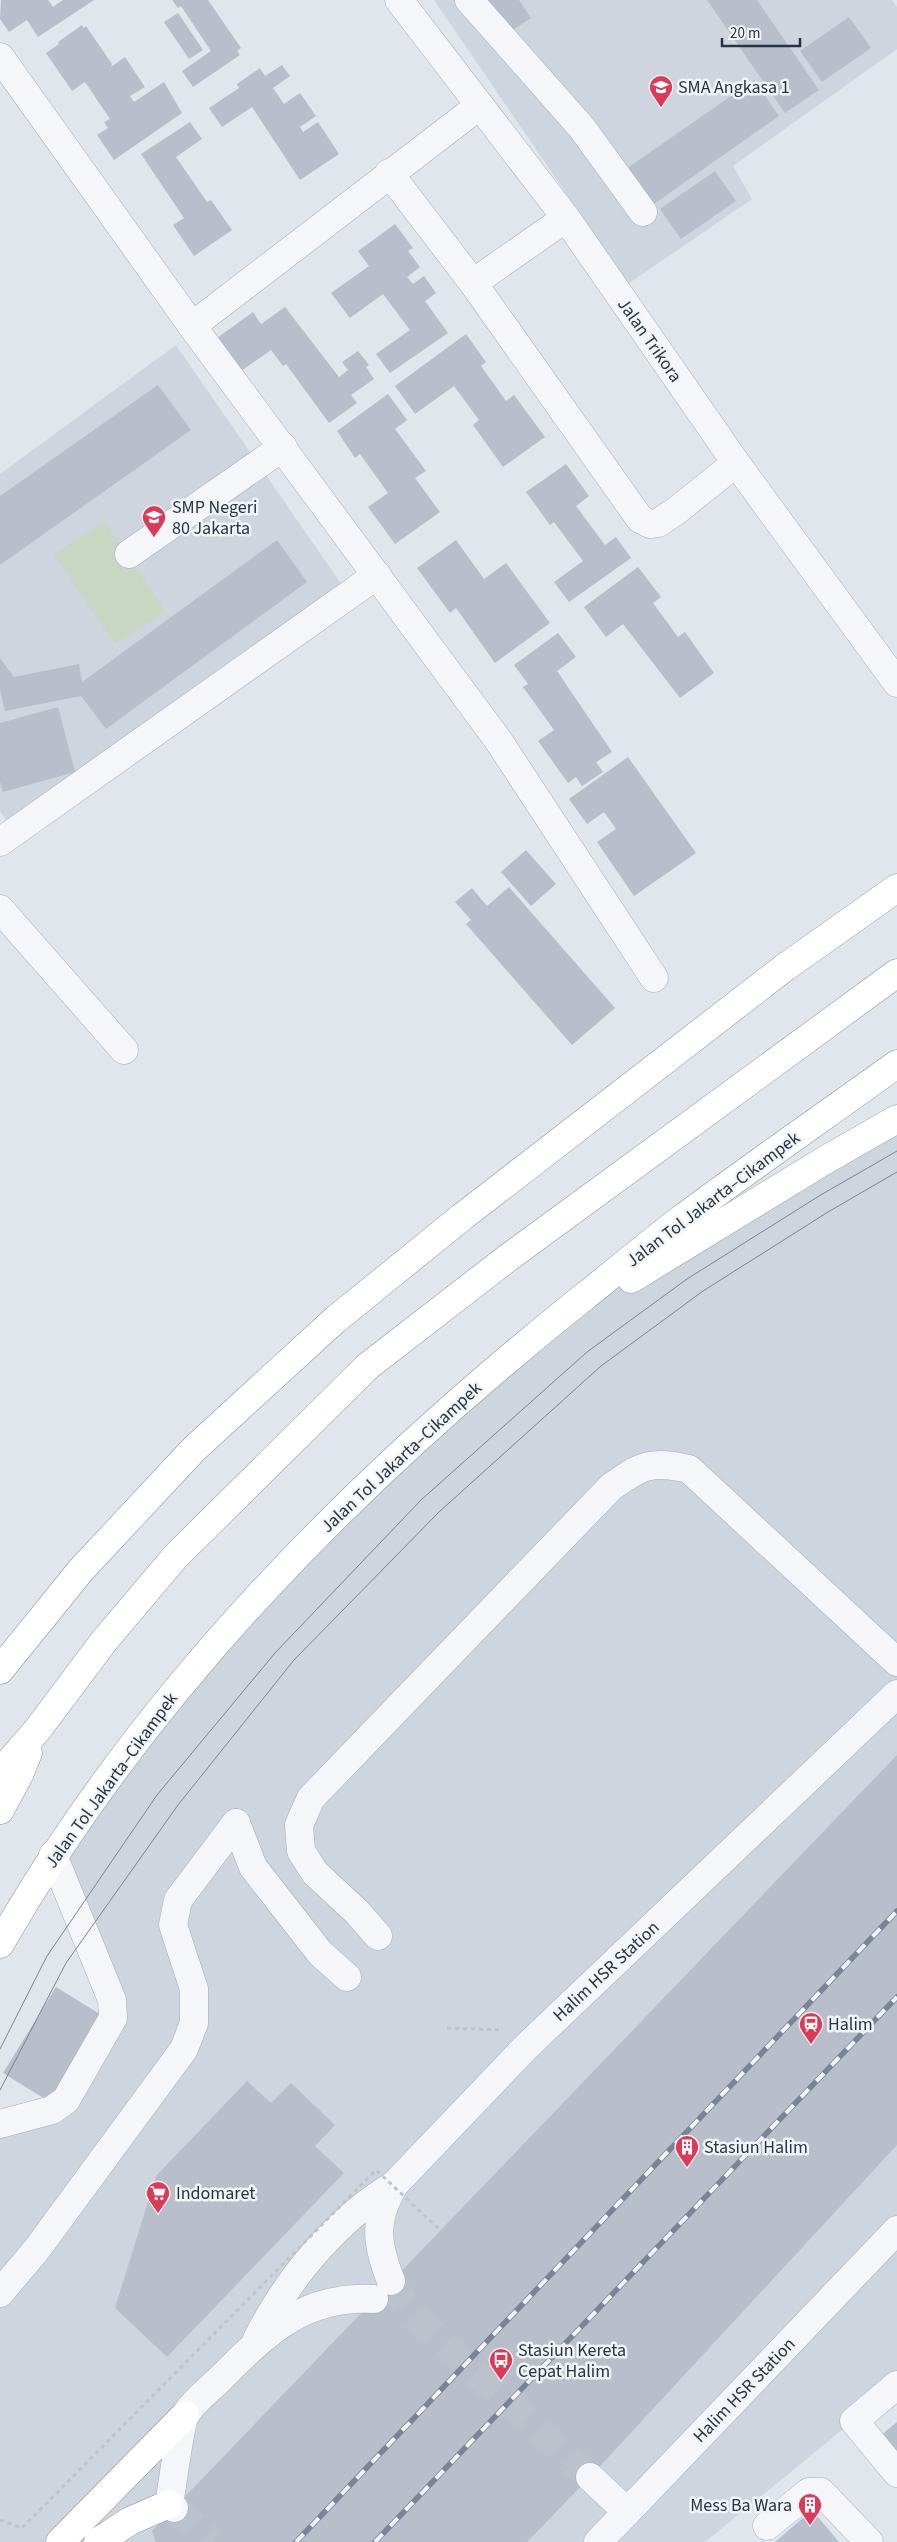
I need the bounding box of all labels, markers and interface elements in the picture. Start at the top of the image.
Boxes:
scale bar [722,15,800,47]
text: 20 m [730,23,760,44]
school or university icon: SMA Angkasa 1 [648,74,674,108]
place label: SMA Angkasa 1 [678,75,790,100]
street label: Jalan Trikora [611,293,688,387]
place label: SMP Negeri 80 Jakarta [172,495,257,541]
school or university icon: SMP Negeri 80 Jakarta [141,504,167,538]
street label: Jalan Tol Jakarta–Cikampek [621,1126,805,1273]
street label: Jalan Tol Jakarta–Cikampek [315,1376,487,1539]
street label: Jalan Tol Jakarta–Cikampek [39,1687,184,1873]
street label: Halim HSR Station [548,1915,665,2027]
station icon: Halim [798,2011,824,2045]
place label: Halim [828,2012,873,2037]
building icon: Stasiun Halim [674,2134,700,2168]
place label: Stasiun Halim [704,2135,808,2160]
supermarket icon: Indomaret [145,2180,171,2214]
place label: Indomaret [176,2181,255,2206]
street label: Halim HSR Station [688,2332,801,2448]
place label: Stasiun Kereta Cepat Halim [518,2338,626,2384]
bus stop icon: Stasiun Kereta Cepat Halim [488,2347,514,2381]
building icon: Mess Ba Wara [797,2492,823,2526]
place label: Mess Ba Wara [690,2493,792,2518]

